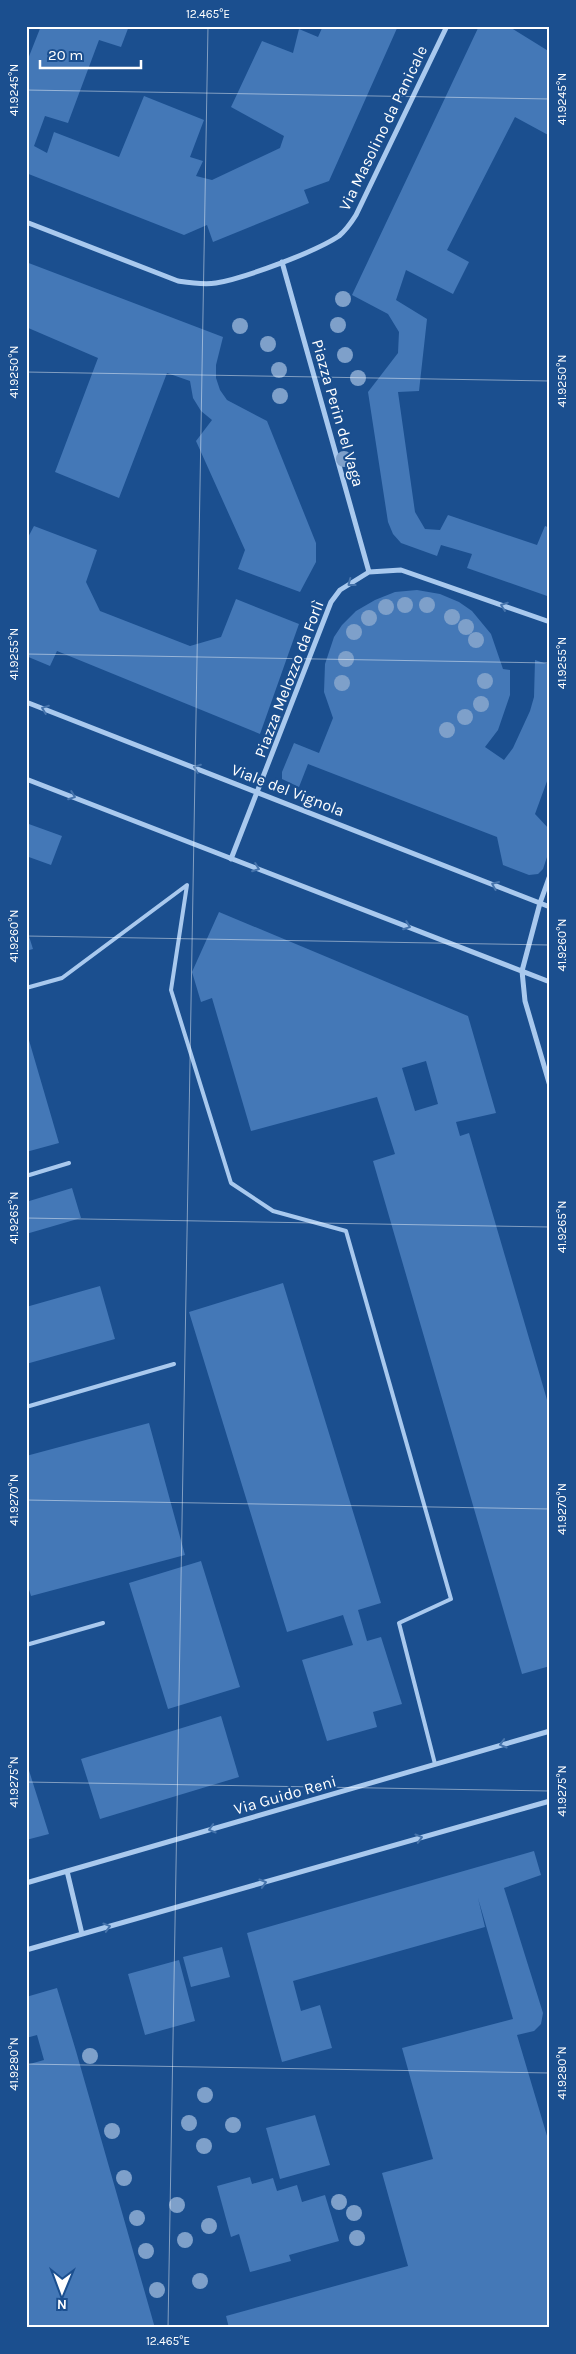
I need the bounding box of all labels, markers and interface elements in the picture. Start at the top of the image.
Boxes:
text: 12.465°E [186,7,230,21]
scale bar [40,38,141,70]
street label: Via Masolino da Panicale [335,42,431,214]
text: 20 m [48,46,83,64]
text: 41.9245°N [7,64,21,116]
text: 41.9245°N [555,73,569,125]
street label: Piazza Perin del Vaga [308,337,368,489]
text: 41.9250°N [7,346,21,398]
text: 41.9250°N [555,355,569,407]
one-way arrow [348,577,357,585]
street label: Piazza Melozzo da Forlì [250,598,328,760]
one-way arrow [500,602,509,612]
text: 41.9255°N [7,628,21,680]
text: 41.9255°N [555,637,569,689]
one-way arrow [41,705,50,715]
street label: Viale del Vignola [229,760,347,820]
one-way arrow [193,763,202,774]
one-way arrow [67,791,75,801]
one-way arrow [251,862,259,872]
one-way arrow [491,880,500,891]
text: 41.9260°N [7,909,21,963]
text: 41.9260°N [555,918,569,972]
one-way arrow [403,920,411,930]
text: 41.9265°N [7,1192,21,1244]
text: 41.9265°N [555,1201,569,1253]
text: 41.9270°N [7,1474,21,1526]
text: 41.9270°N [555,1483,569,1535]
one-way arrow [499,1739,508,1749]
text: 41.9275°N [7,1756,21,1808]
text: 41.9275°N [555,1765,569,1817]
street label: Via Guido Reni [232,1771,338,1819]
one-way arrow [209,1823,217,1833]
one-way arrow [415,1833,424,1844]
one-way arrow [258,1878,267,1888]
one-way arrow [102,1922,111,1933]
text: 41.9280°N [7,2037,21,2091]
text: 41.9280°N [555,2046,569,2100]
north arrow [38,2266,88,2316]
text: N [57,2296,67,2313]
text: 12.465°E [146,2334,190,2348]

